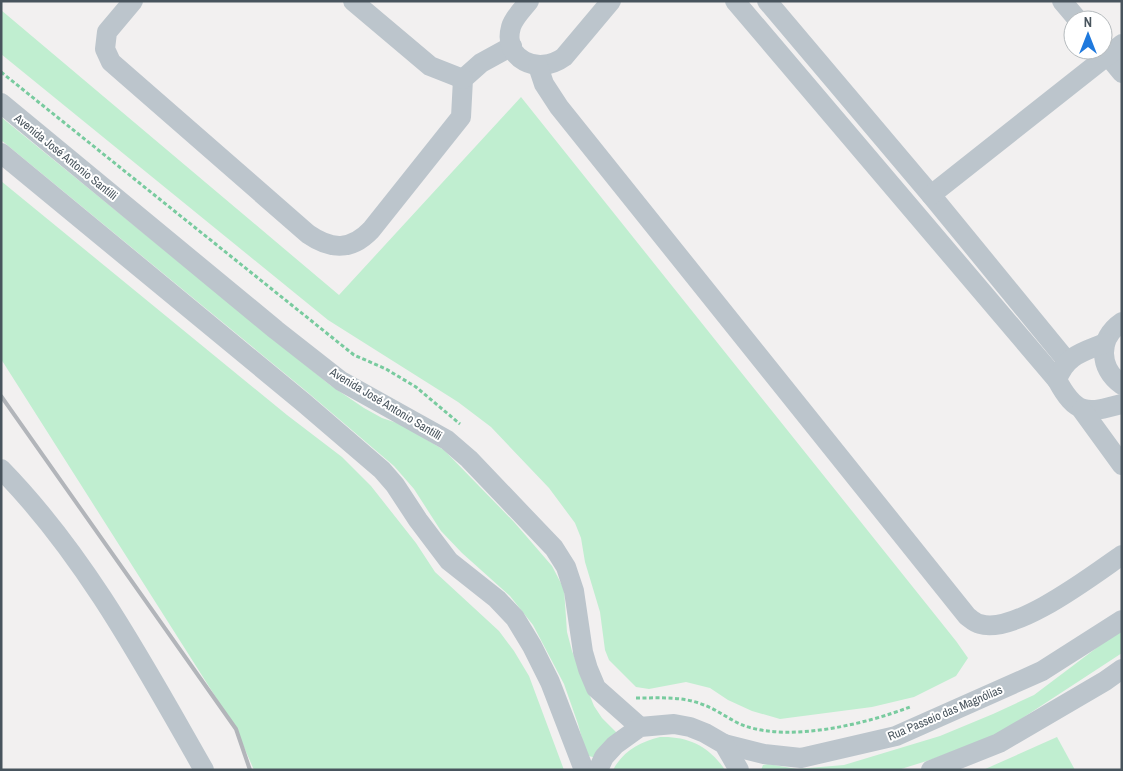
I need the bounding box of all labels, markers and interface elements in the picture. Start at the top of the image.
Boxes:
north arrow [1063,10,1113,60]
text: N [1084,13,1092,31]
street label: Avenida José Antonio Santilli [10,110,121,204]
street label: Avenida José Antonio Santilli [326,364,445,444]
street label: Rua Passeio das Magnólias [885,682,1005,744]

